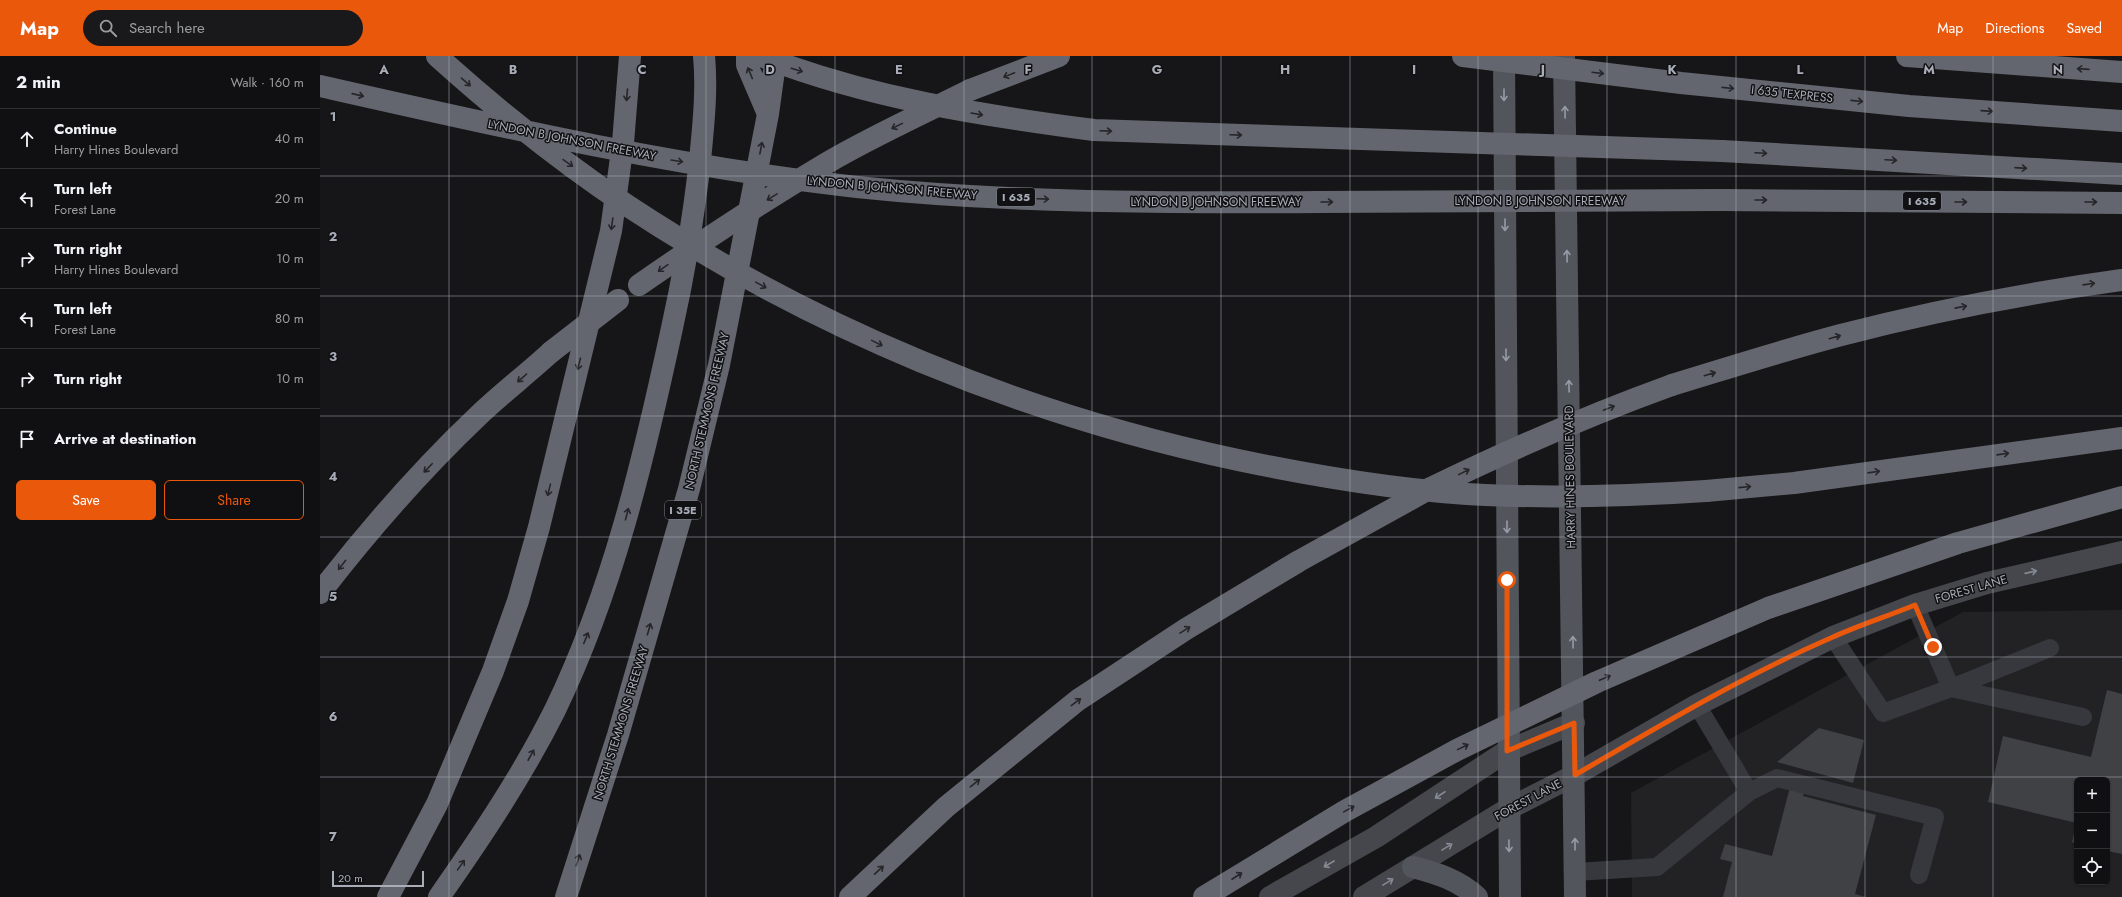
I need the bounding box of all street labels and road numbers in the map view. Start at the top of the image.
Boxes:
street label: I 635 TEXPRESS [1750,81,1834,107]
street label: LYNDON B JOHNSON FREEWAY [486,115,658,165]
street label: LYNDON B JOHNSON FREEWAY [806,172,978,204]
road number: I 635 [997,188,1035,206]
street label: LYNDON B JOHNSON FREEWAY [1454,192,1626,210]
road number: I 635 [1903,192,1941,210]
street label: LYNDON B JOHNSON FREEWAY [1130,193,1302,211]
street label: NORTH STEMMONS FREEWAY [680,330,734,491]
street label: HARRY HINES BOULEVARD [1560,405,1580,549]
road number: I 35E [665,501,701,519]
street label: FOREST LANE [1933,570,2009,608]
street label: NORTH STEMMONS FREEWAY [589,643,653,803]
street label: FOREST LANE [1491,775,1565,825]

